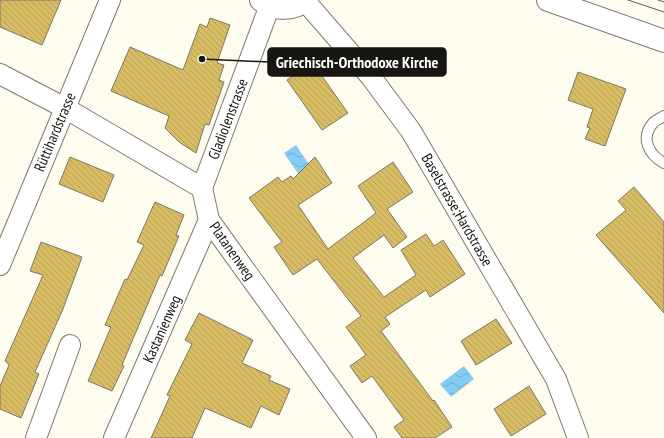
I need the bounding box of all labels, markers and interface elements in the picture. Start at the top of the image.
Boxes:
callout: Griechisch-Orthodoxe Kirche [268,48,446,76]
text: Griechisch-Orthodoxe Kirche [276,52,438,72]
street label: Gladiolenstrasse [203,76,252,162]
street label: Rüttihardstrasse [29,89,80,174]
street label: Baselstrasse;Hardstrasse [417,150,497,269]
street label: Platanenweg [205,218,259,284]
street label: Kastanienweg [138,292,185,366]

